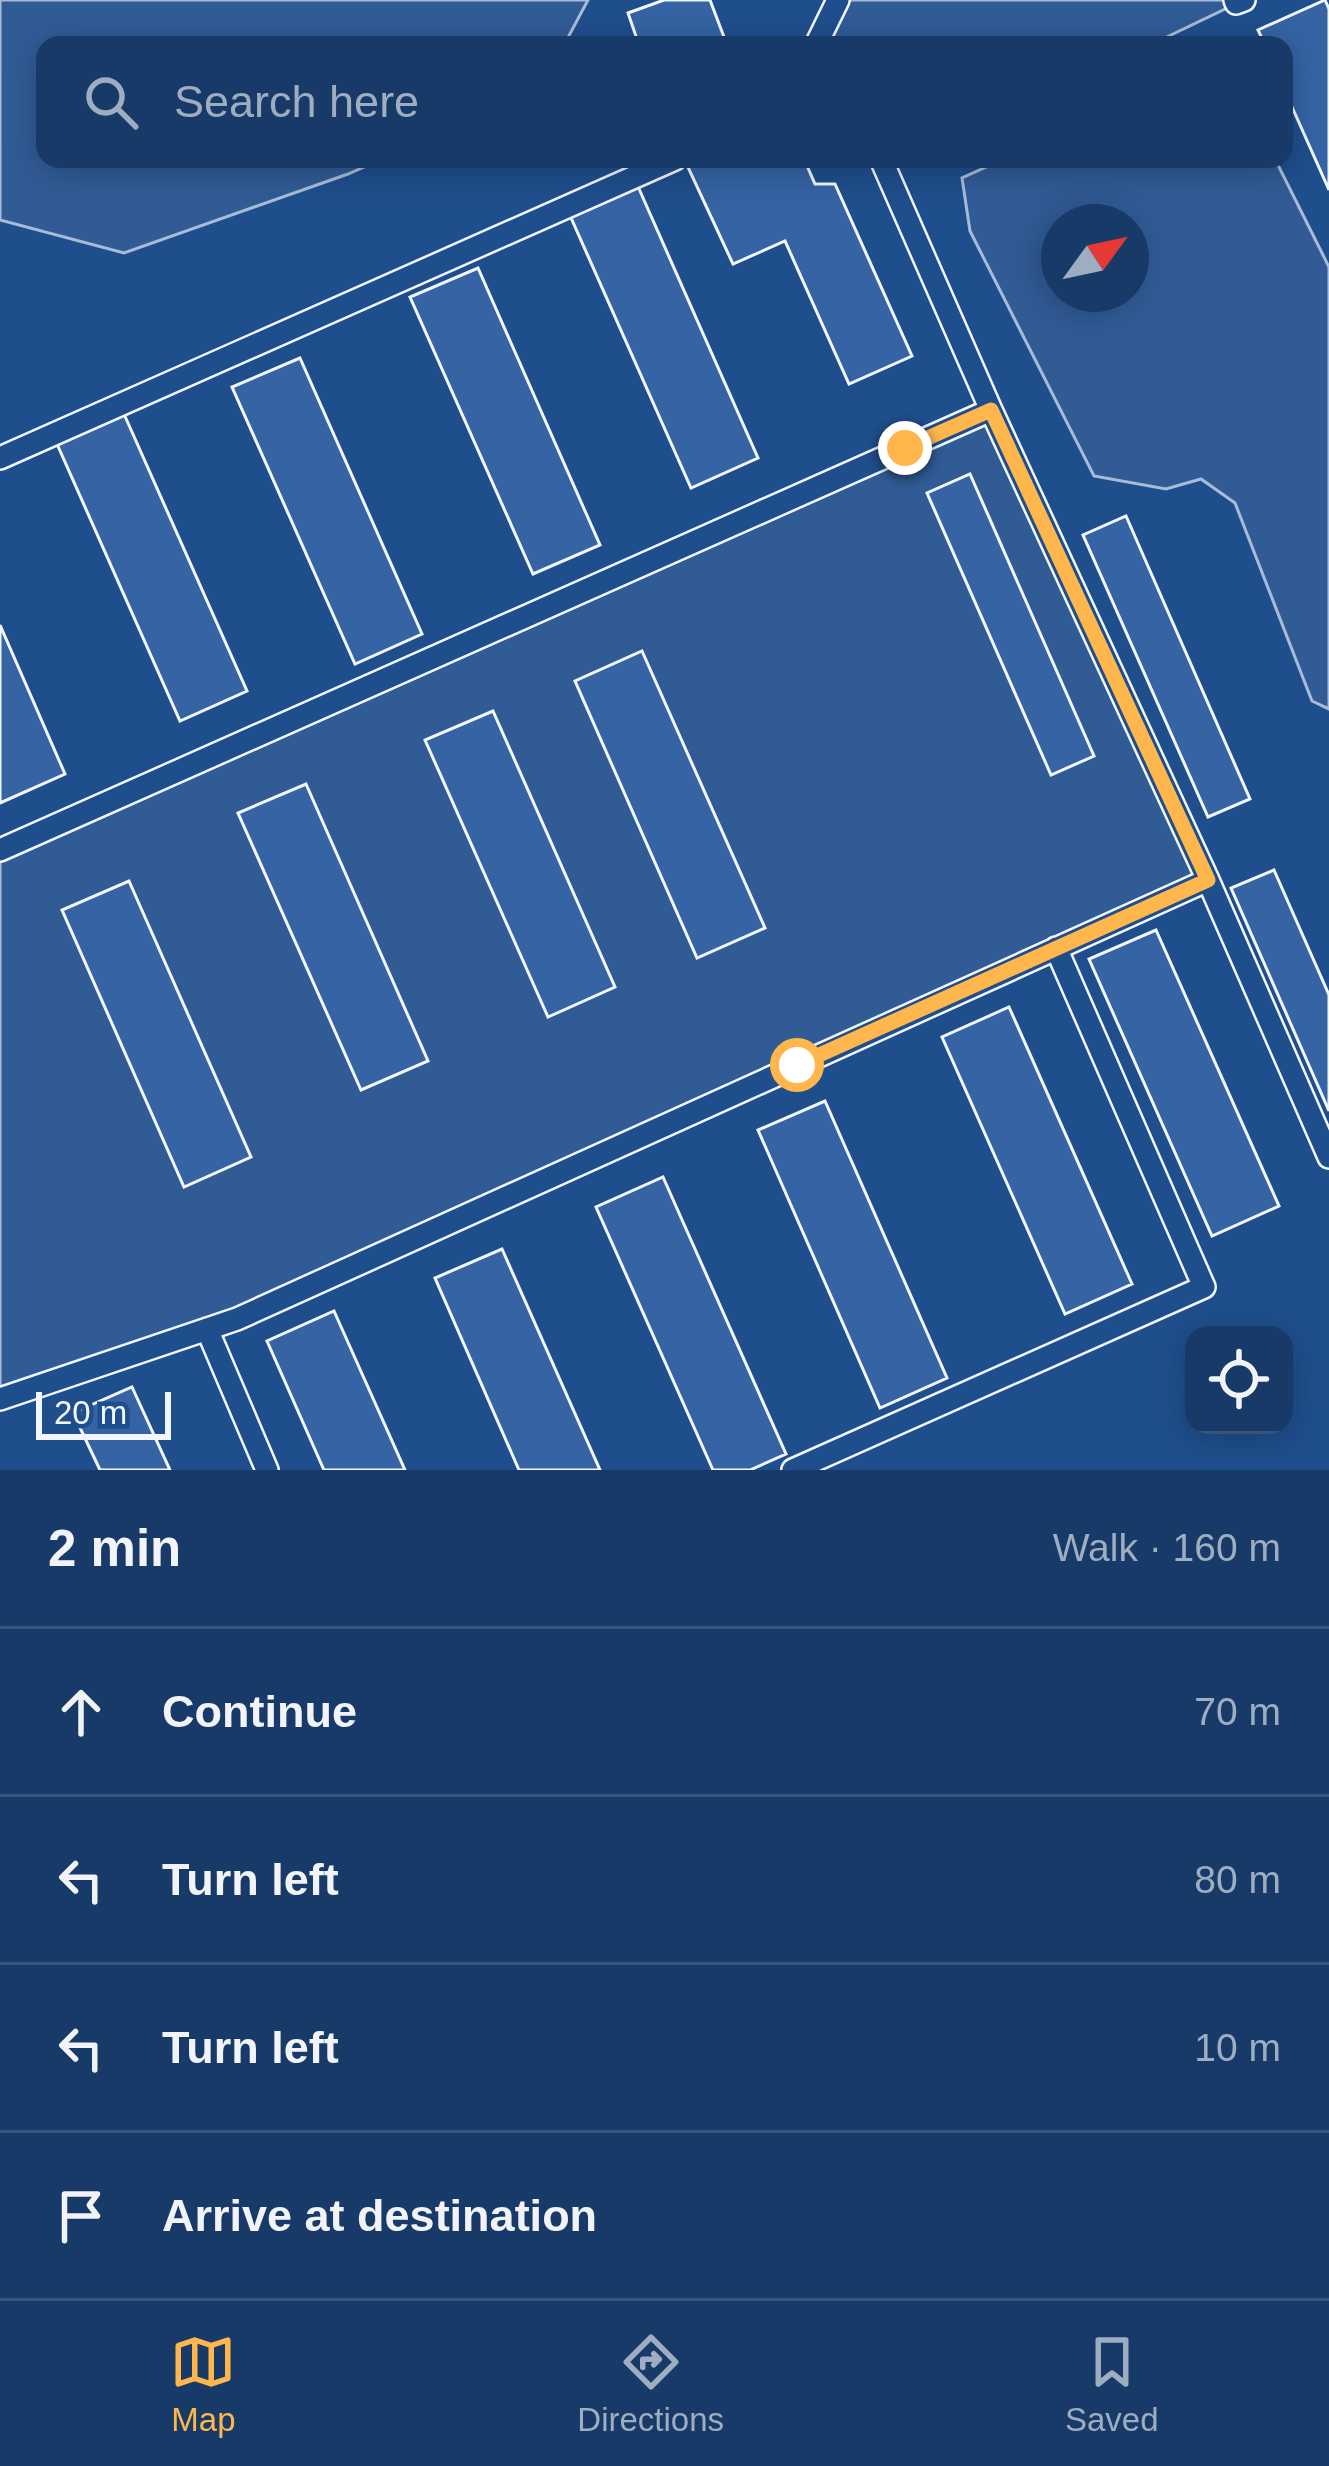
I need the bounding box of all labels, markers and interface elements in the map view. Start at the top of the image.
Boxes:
search box [36,36,1293,168]
icon: search [78,69,144,135]
text: Search here [174,76,419,127]
north arrow [1041,204,1149,312]
route end [878,421,932,475]
route start [770,1038,824,1092]
map controls [1185,1326,1293,1434]
button: locate [1185,1326,1293,1434]
scale bar [36,1386,171,1439]
text: 20 m [54,1394,127,1431]
text: 2 min [48,1520,181,1577]
text: Walk · 160 m [1053,1526,1281,1569]
icon: ahead [48,1679,114,1745]
text: Continue [162,1686,357,1737]
text: 70 m [1194,1690,1281,1733]
icon: left [48,1847,114,1913]
text: Turn left [162,1854,339,1905]
text: 80 m [1194,1858,1281,1901]
icon: left [48,2015,114,2081]
text: Turn left [162,2022,339,2073]
text: 10 m [1194,2026,1281,2069]
icon: arrive [48,2183,114,2249]
text: Arrive at destination [162,2190,597,2241]
tab: Map [170,2329,236,2439]
tab: Directions [577,2329,724,2439]
tab: Saved [1065,2329,1159,2439]

